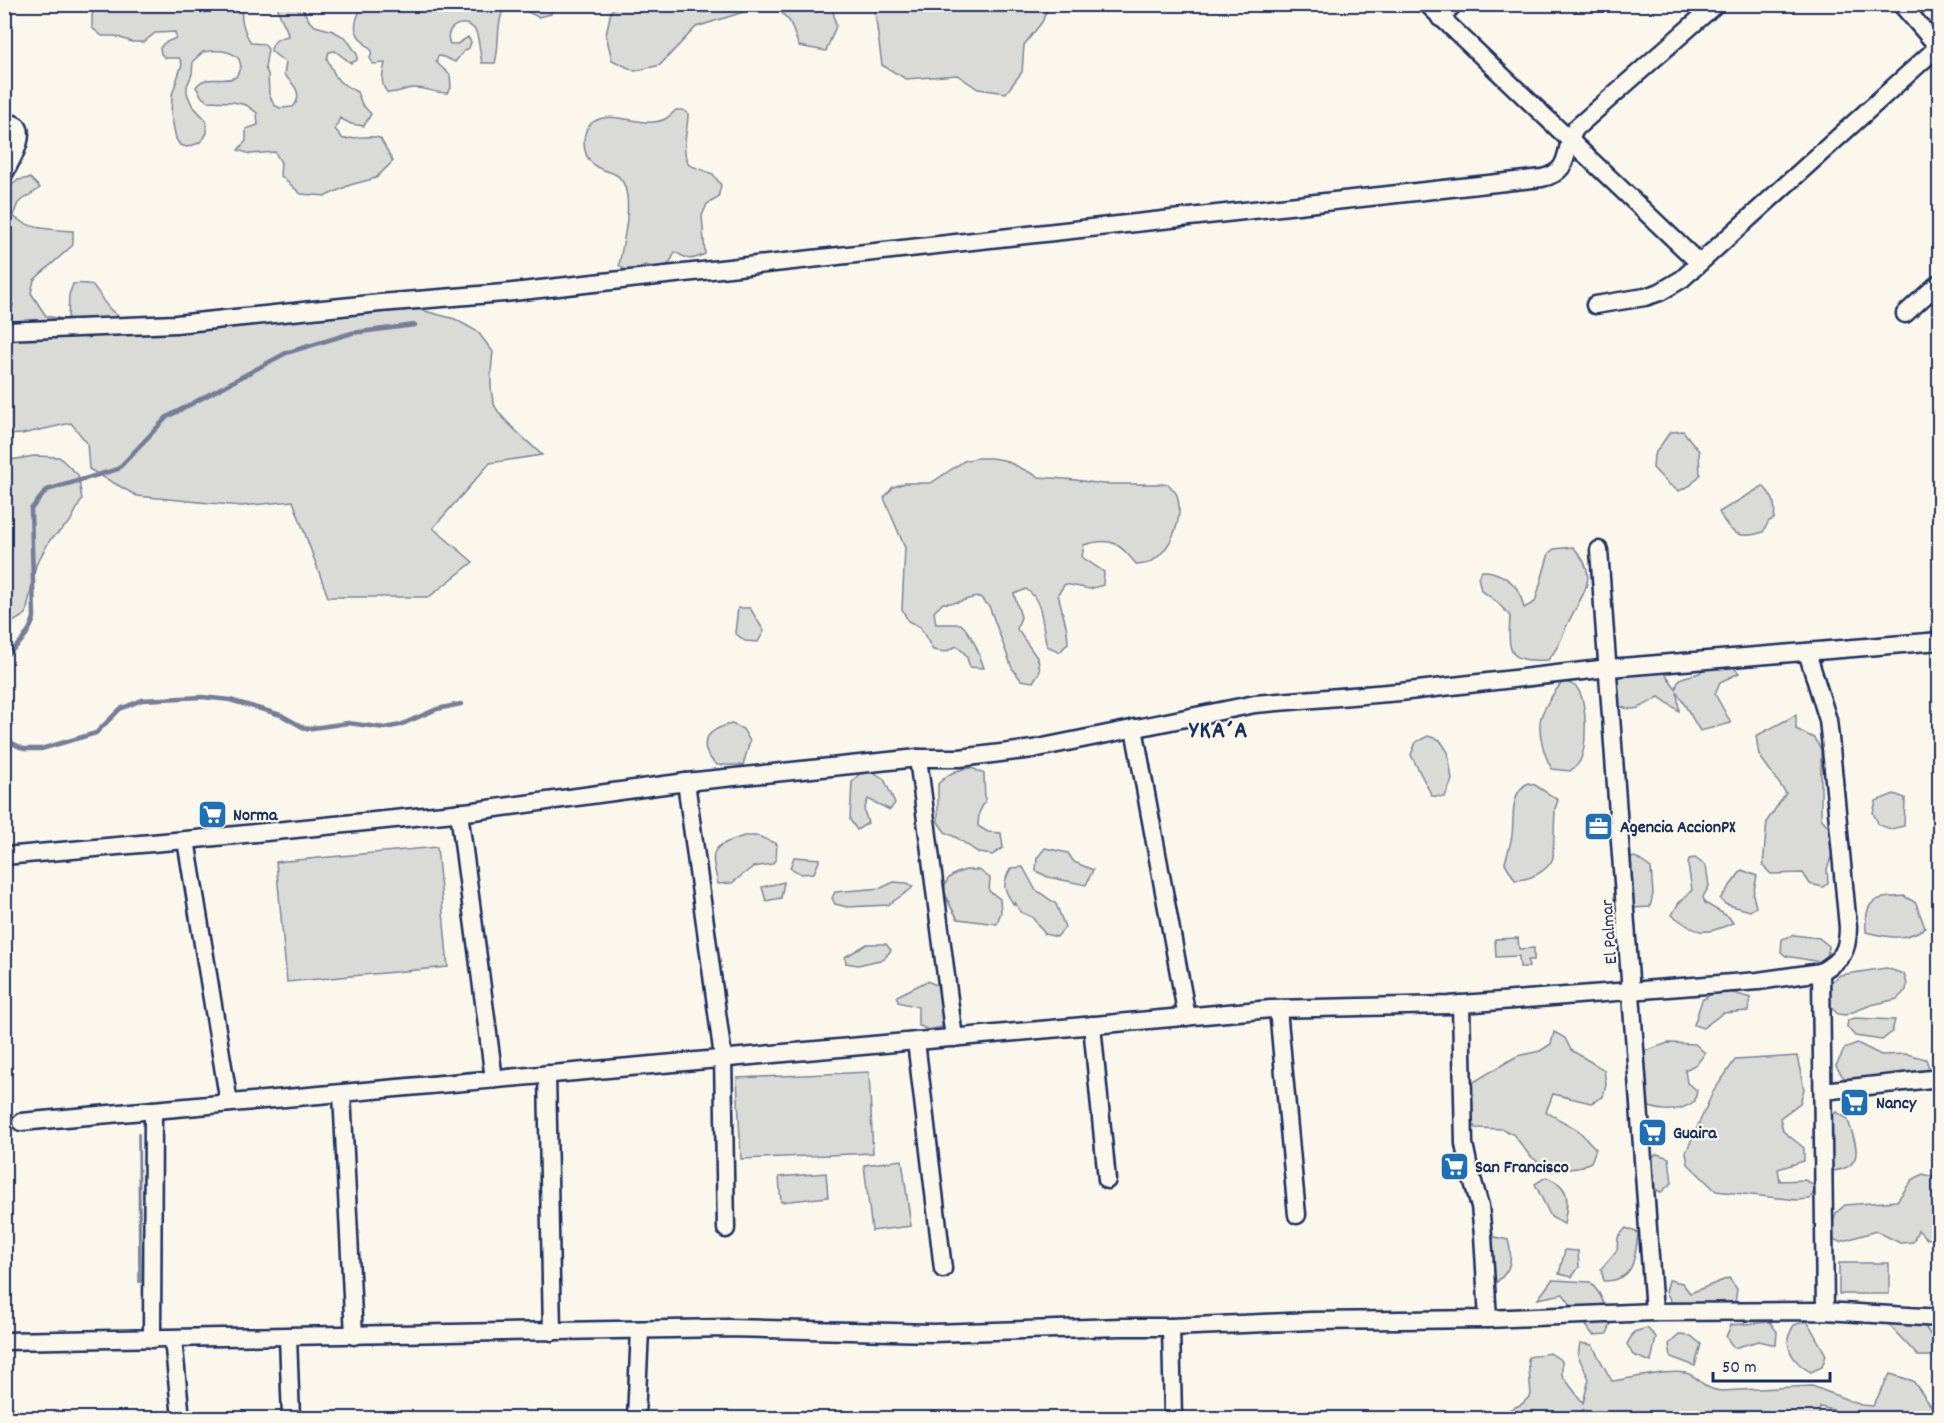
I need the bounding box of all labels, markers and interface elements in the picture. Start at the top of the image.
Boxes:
district label: YKA´A [1188,715,1249,749]
supermarket icon: Norma [196,798,228,830]
place label: Norma [233,804,278,829]
office icon: Agencia AccionPX [1583,810,1615,842]
place label: Agencia AccionPX [1620,816,1736,841]
street label: El Palmar [1596,898,1625,965]
supermarket icon: Nancy [1839,1086,1871,1118]
place label: Nancy [1876,1092,1917,1117]
supermarket icon: Guaira [1636,1116,1668,1148]
place label: Guaira [1673,1122,1717,1147]
supermarket icon: San Francisco [1438,1150,1470,1182]
place label: San Francisco [1475,1156,1569,1181]
scale bar [1713,1345,1830,1383]
text: 50 m [1722,1356,1757,1381]

